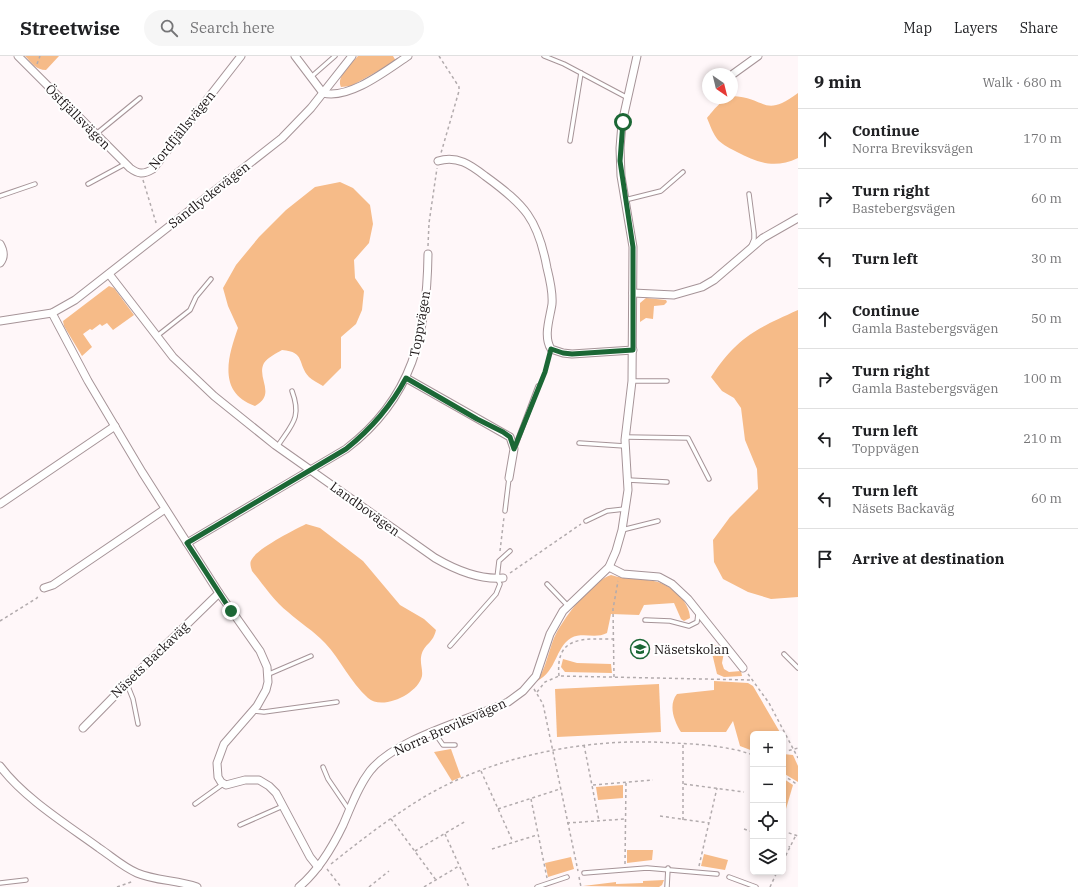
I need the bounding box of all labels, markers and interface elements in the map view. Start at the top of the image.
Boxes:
search box [144,10,424,46]
text: Streetwise [20,16,120,40]
icon: search [158,17,180,39]
text: Search here [190,18,275,37]
text: Map [904,19,932,37]
text: Layers [954,19,998,37]
text: Share [1020,19,1058,37]
north arrow [702,68,738,104]
text: 9 min [814,71,862,93]
text: Walk · 680 m [983,74,1062,91]
street label: Östfjällsvägen [42,81,114,153]
street label: Nordfjällsvägen [145,87,219,173]
route start [614,113,632,131]
text: Continue [852,121,919,140]
icon: ahead [814,128,836,150]
text: 170 m [1023,130,1062,147]
text: Norra Breviksvägen [852,140,973,157]
street label: Sandlyckevägen [165,158,253,232]
text: Turn right [852,181,930,200]
icon: right [814,188,836,210]
text: 60 m [1031,190,1062,207]
text: Bastebergsvägen [852,200,956,217]
icon: left [814,248,836,270]
text: Turn left [852,249,918,268]
text: 30 m [1031,250,1062,267]
street label: Toppvägen [406,289,434,359]
text: Continue [852,301,919,320]
icon: ahead [814,308,836,330]
text: 50 m [1031,310,1062,327]
text: Gamla Bastebergsvägen [852,320,999,337]
text: Turn right [852,361,930,380]
icon: right [814,368,836,390]
text: 100 m [1023,370,1062,387]
text: Gamla Bastebergsvägen [852,380,999,397]
text: Turn left [852,421,918,440]
icon: left [814,428,836,450]
text: 210 m [1023,430,1062,447]
text: Toppvägen [852,440,919,457]
street label: Landbovägen [327,478,403,540]
text: Turn left [852,481,918,500]
icon: left [814,488,836,510]
text: 60 m [1031,490,1062,507]
text: Näsets Backaväg [852,500,954,517]
icon: arrive [814,548,836,570]
text: Arrive at destination [852,549,1004,568]
route end [222,602,240,620]
street label: Näsets Backaväg [107,618,193,702]
school or university icon: Näsetskolan [629,638,651,660]
place label: Näsetskolan [654,641,729,658]
street label: Norra Breviksvägen [391,695,509,759]
map controls [750,731,786,875]
button: + [750,731,786,767]
button: − [750,767,786,803]
button: locate [750,803,786,839]
button: layers [750,839,786,875]

